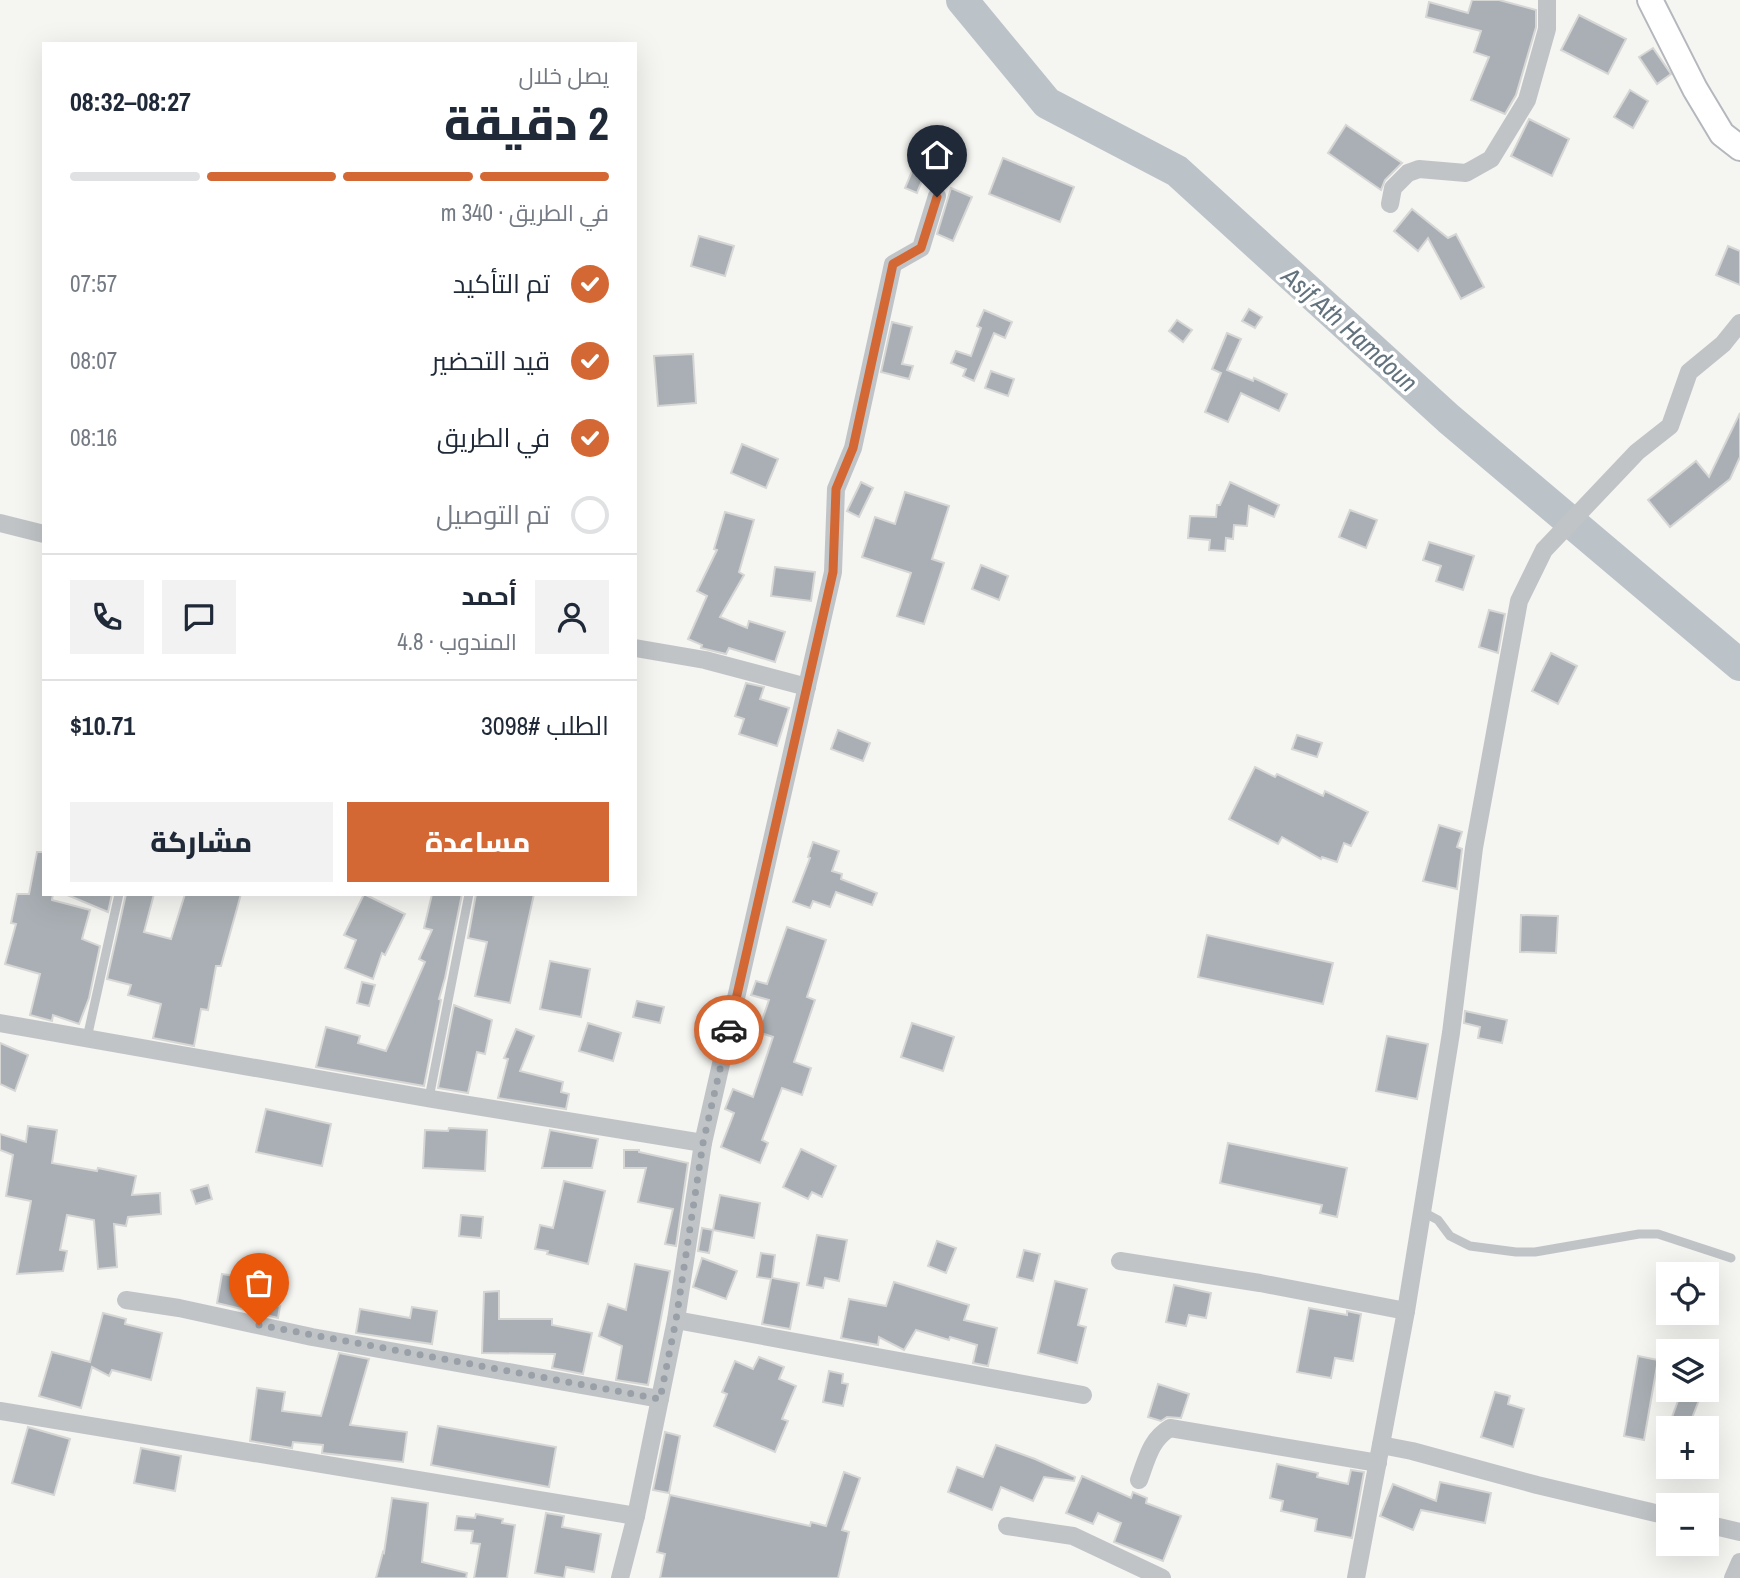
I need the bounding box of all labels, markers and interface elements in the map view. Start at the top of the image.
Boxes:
text: يصل خلال [518,60,609,91]
text: 08:27–08:32 [70,84,191,119]
text: 2 دقيقة [444,92,609,154]
pin [907,125,967,197]
icon: home [918,136,956,174]
text: في الطريق · 340 m [441,197,609,228]
water label: Asif Ath Hamdoun [1274,258,1425,399]
icon: check [571,265,609,303]
text: تم التأكيد [453,266,550,301]
text: 07:57 [70,268,117,299]
icon: check [571,342,609,380]
text: قيد التحضير [432,343,550,378]
text: 08:07 [70,345,117,376]
icon: check [571,419,609,457]
text: في الطريق [437,420,550,455]
text: 08:16 [70,422,117,453]
text: تم التوصيل [436,497,550,532]
text: أحمد [461,578,517,613]
button: phone [70,580,144,654]
button: chat [162,580,236,654]
button: person [535,580,609,654]
text: المندوب · 4.8 [397,626,517,657]
text: $10.71 [70,708,135,743]
text: الطلب #3098 [481,708,609,743]
button: مشاركة [70,802,333,882]
button: مساعدة [347,802,609,882]
courier [694,995,764,1065]
icon: car [710,1011,748,1049]
pin [229,1253,289,1325]
map controls [1656,1262,1719,1556]
button: locate [1656,1262,1719,1325]
icon: bag [240,1264,278,1302]
button: layers [1656,1339,1719,1402]
button: + [1656,1416,1719,1479]
button: − [1656,1493,1719,1556]

